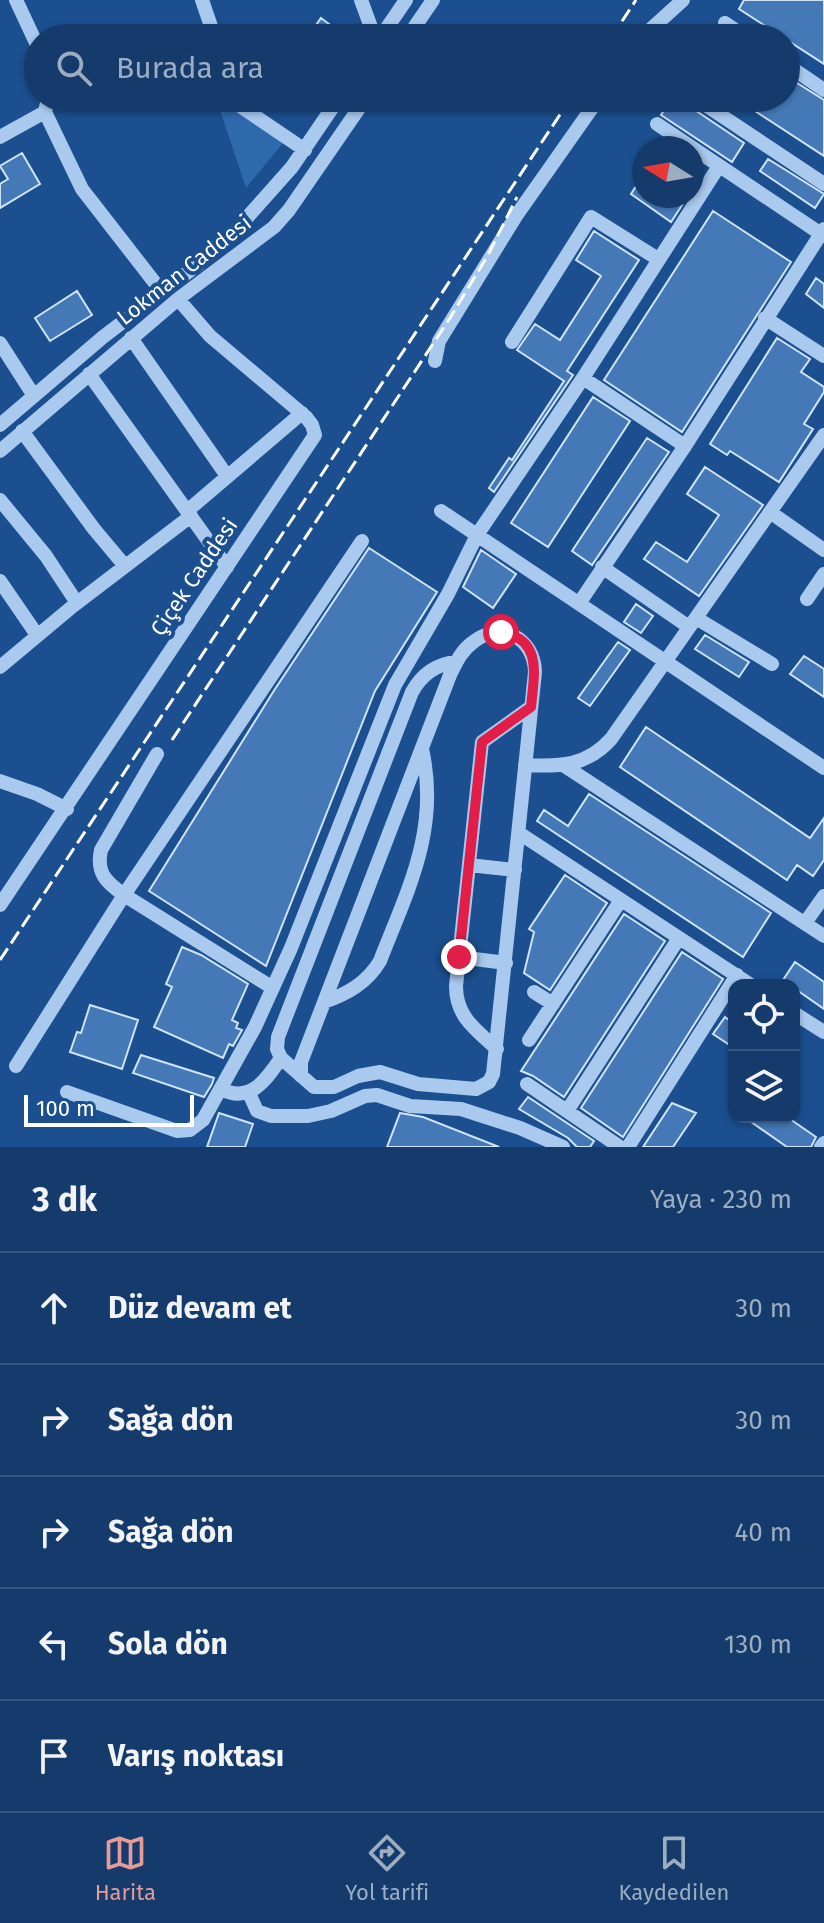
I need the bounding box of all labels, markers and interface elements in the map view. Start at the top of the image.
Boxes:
search box [24,24,800,112]
icon: search [52,46,96,90]
text: Burada ara [116,50,264,86]
north arrow [632,136,704,208]
street label: Lokman Caddesi [111,209,257,331]
street label: Çiçek Caddesi [145,513,244,642]
route start [483,614,519,650]
route end [441,939,477,975]
map controls [728,979,800,1123]
button: locate [728,979,800,1051]
button: layers [728,1051,800,1123]
scale bar [24,1091,194,1127]
text: 100 m [36,1095,95,1122]
text: 3 dk [32,1179,97,1220]
text: Yaya · 230 m [650,1184,792,1215]
icon: ahead [32,1286,76,1330]
text: Düz devam et [108,1290,292,1326]
text: 30 m [735,1293,792,1324]
icon: right [32,1398,76,1442]
text: Sağa dön [108,1402,234,1438]
text: 30 m [735,1405,792,1436]
icon: right [32,1510,76,1554]
text: Sağa dön [108,1514,234,1550]
text: 40 m [734,1517,792,1548]
icon: left [32,1622,76,1666]
text: Sola dön [108,1626,228,1662]
text: 130 m [724,1629,792,1660]
icon: arrive [32,1734,76,1778]
text: Varış noktası [108,1738,284,1774]
tab: Harita [95,1831,156,1906]
tab: Yol tarifi [345,1831,429,1906]
tab: Kaydedilen [618,1831,729,1906]

